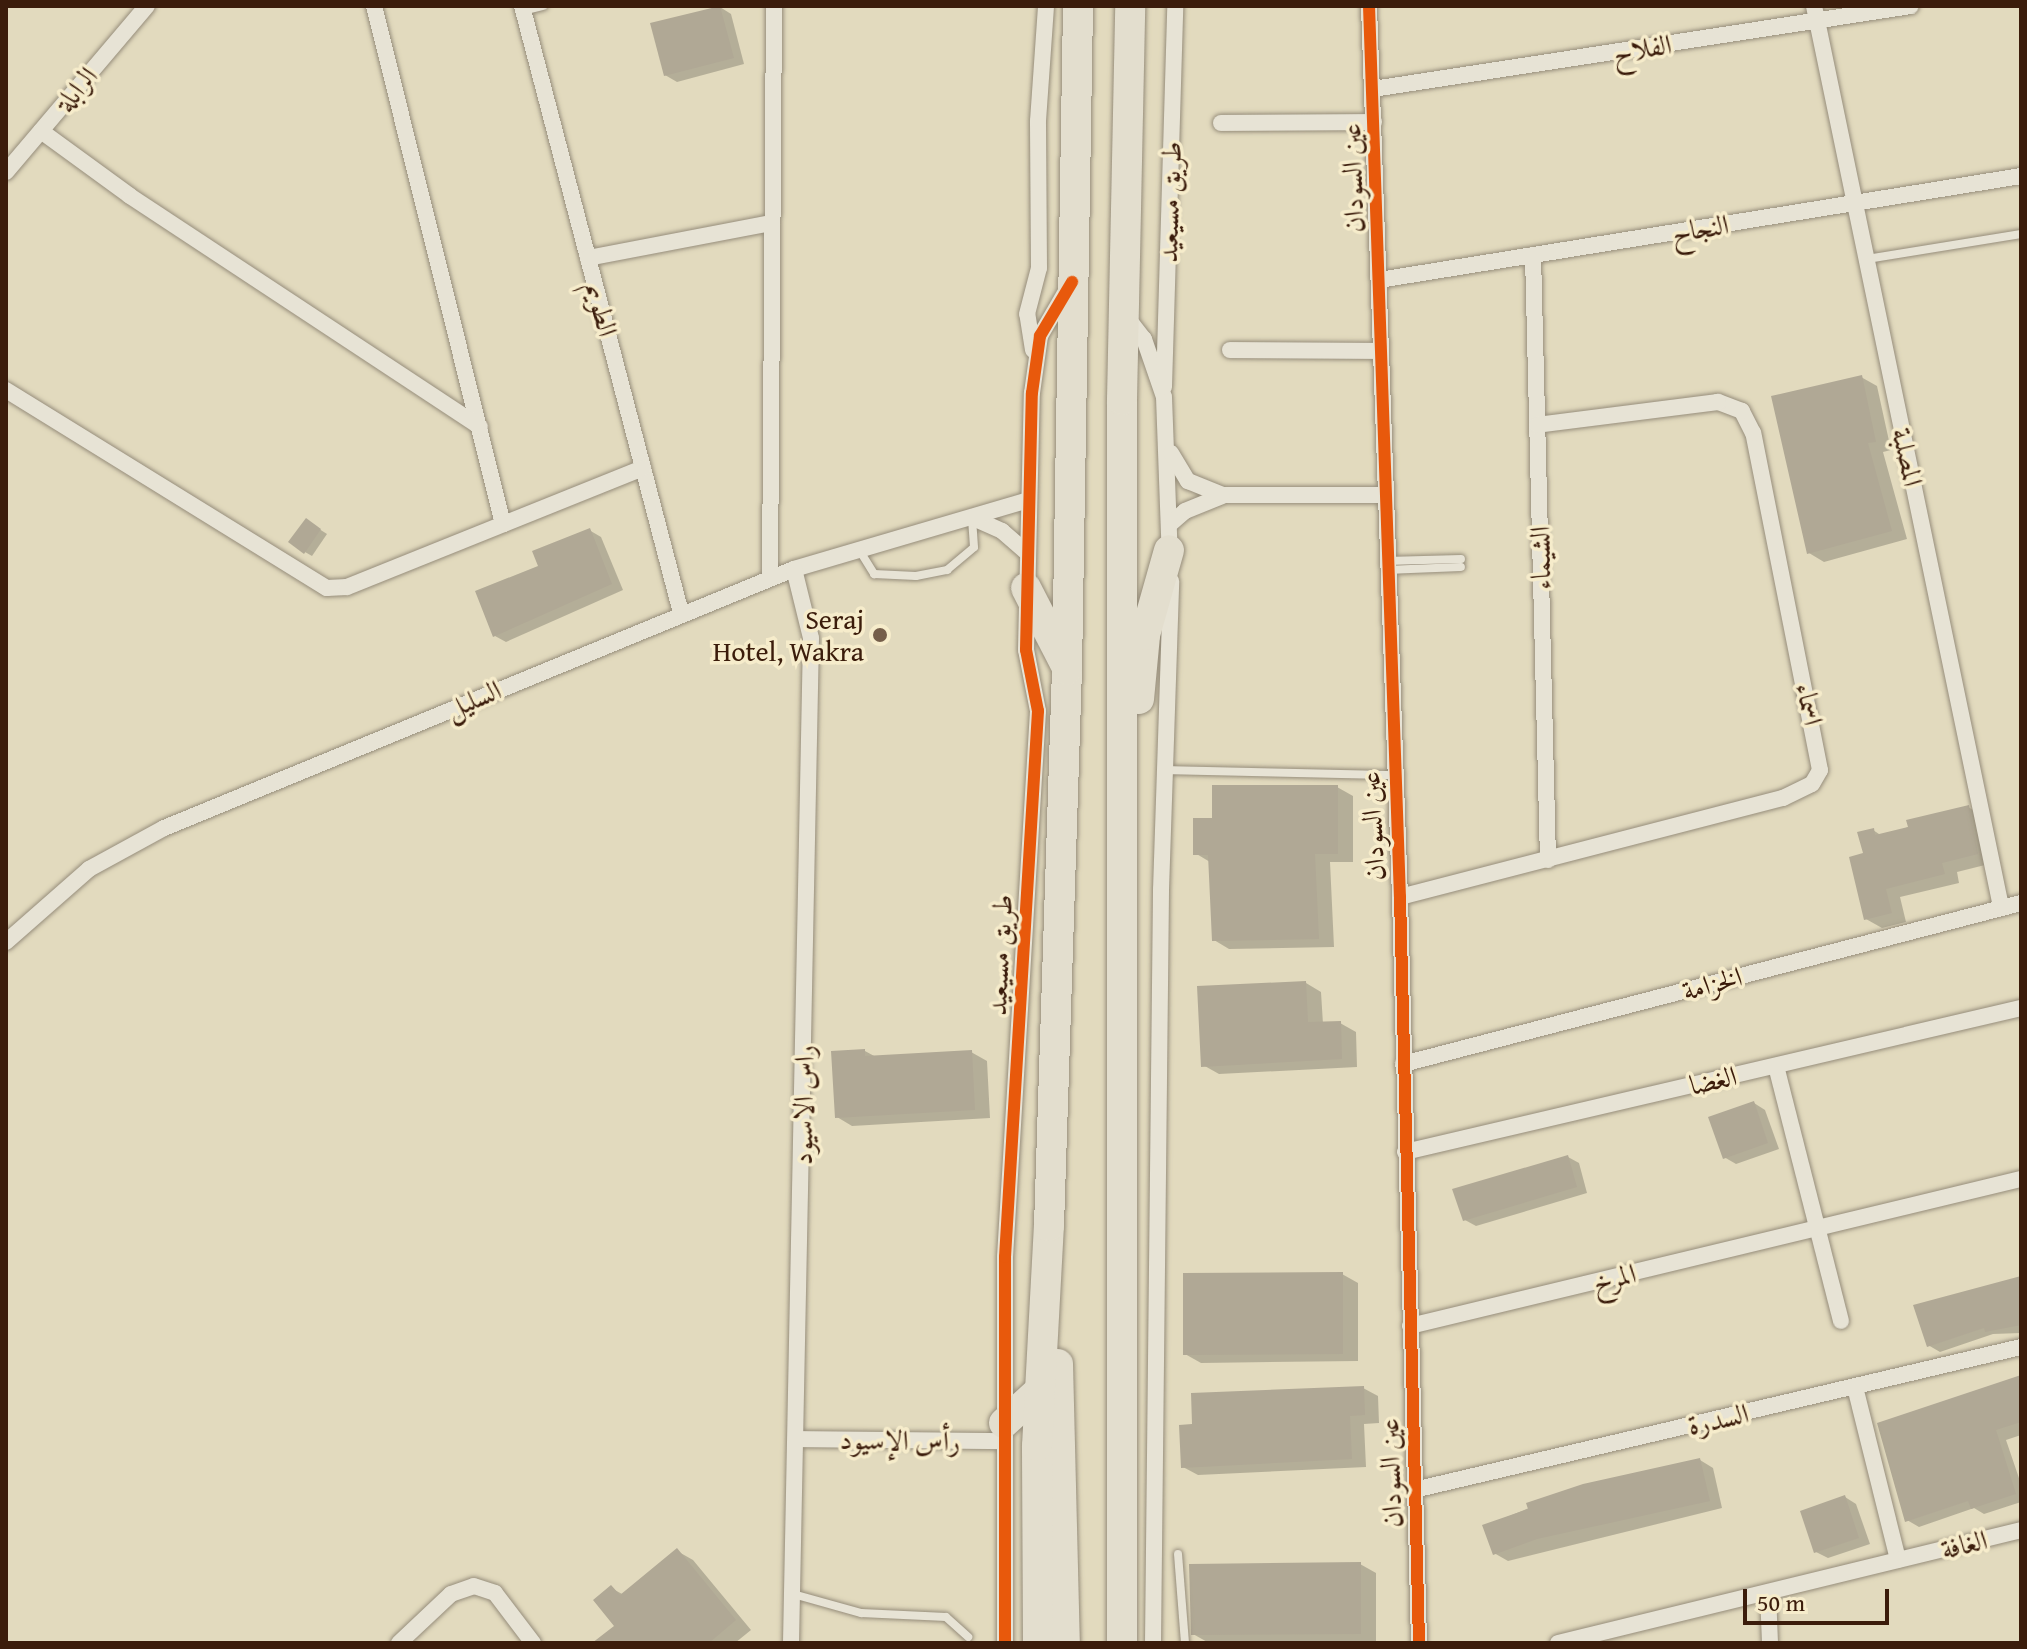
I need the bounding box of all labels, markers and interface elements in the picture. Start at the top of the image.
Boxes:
street label: الفلاح [1610,27,1674,69]
street label: الرابلة [48,60,104,118]
street label: عين السودان [1333,123,1371,233]
street label: طريق مسيعيد [1150,141,1188,263]
street label: النجاح [1669,207,1731,249]
street label: الطويم [579,278,625,340]
street label: المصلبة [1885,425,1931,489]
street label: الشيماء [1523,526,1557,590]
place label: Seraj Hotel, Wakra [713,602,864,668]
marker: Seraj Hotel, Wakra [871,626,889,644]
street label: السليل [440,672,506,726]
street label: اسماء [1789,680,1831,728]
street label: عين السودان [1352,770,1392,882]
street label: طريق مسيعيد [979,894,1019,1016]
street label: الخزامة [1678,959,1746,1007]
street label: راس الاسيود [785,1045,821,1165]
street label: الغضا [1686,1058,1740,1102]
street label: المرخ [1589,1256,1639,1298]
street label: السدرة [1684,1396,1752,1442]
street label: عين السودان [1371,1418,1409,1528]
street label: رأس الإسيود [839,1422,961,1458]
street label: الغافة [1938,1522,1990,1566]
scale bar [1747,1573,1893,1623]
text: 50 m [1757,1585,1805,1620]

